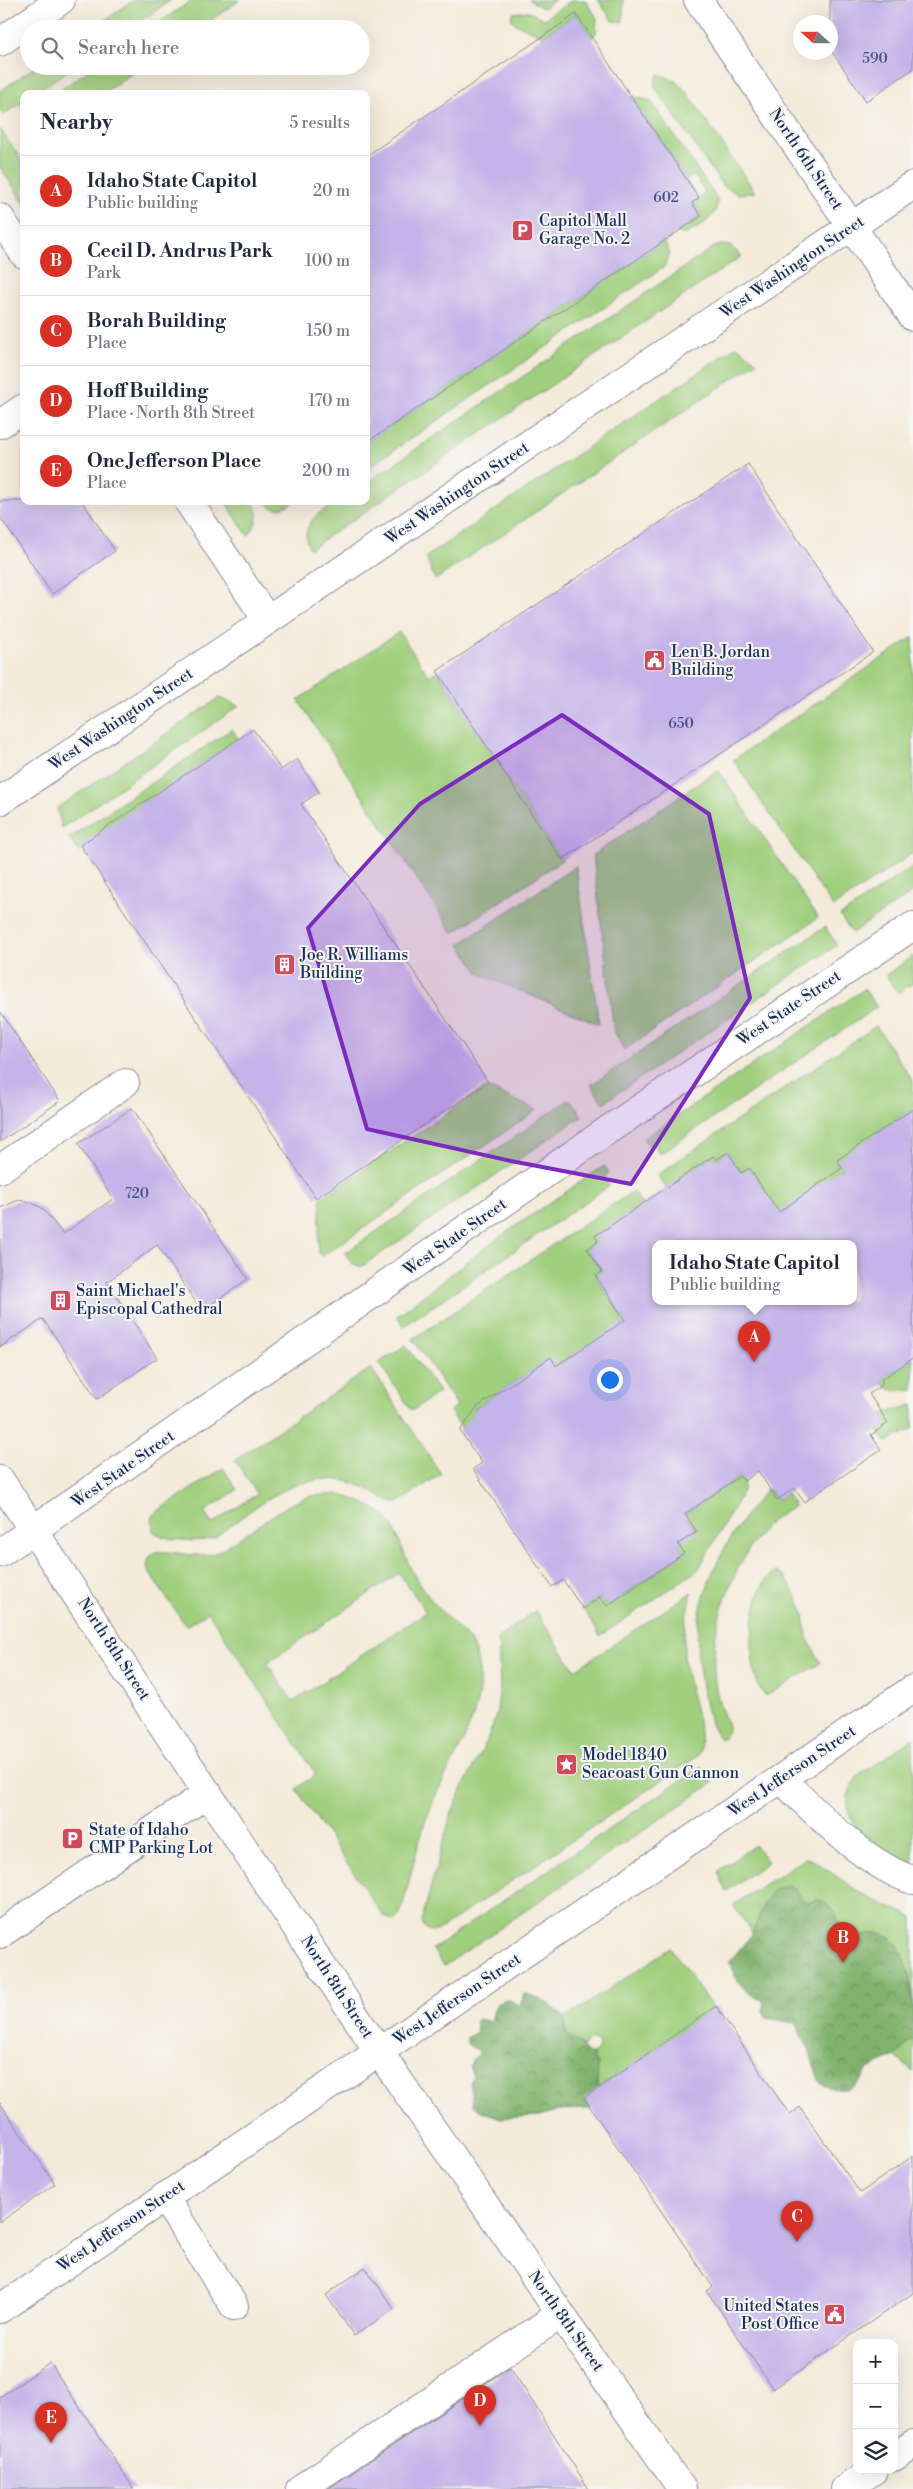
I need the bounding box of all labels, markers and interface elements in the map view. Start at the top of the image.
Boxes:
north arrow [793,15,838,60]
search box [20,20,370,75]
icon: search [38,34,66,62]
text: Search here [78,36,179,60]
house number: 590 [862,50,888,68]
street label: North 6th Street [765,104,848,214]
text: Nearby [40,110,113,136]
text: 5 results [289,113,350,133]
text: Idaho State Capitol [87,169,257,193]
text: A [50,181,62,201]
text: 20 m [313,181,350,201]
house number: 602 [653,189,679,207]
text: Public building [87,193,198,213]
place label: Capitol Mall Garage No. 2 [539,211,630,249]
street label: West Washington Street [715,211,868,323]
parking icon: Capitol Mall Garage No. 2 [511,218,535,242]
text: Cecil D. Andrus Park [87,239,273,263]
text: B [50,251,62,271]
text: 100 m [305,251,350,271]
text: Park [87,263,120,283]
text: Borah Building [87,309,226,333]
text: C [50,321,62,341]
text: 150 m [306,321,350,341]
text: Place [87,333,127,353]
text: Hoff Building [87,379,208,403]
text: D [50,391,62,411]
text: 170 m [308,391,350,411]
text: Place · North 8th Street [87,403,255,423]
street label: West Washington Street [380,437,533,549]
text: One Jefferson Place [87,449,261,473]
text: E [50,461,62,481]
text: 200 m [302,461,350,481]
text: Place [87,473,127,493]
place label: Len B. Jordan Building [670,642,770,680]
public building icon: Len B. Jordan Building [643,649,667,673]
street label: West Washington Street [44,663,197,775]
house number: 650 [668,715,694,733]
place label: Joe R. Williams Building [299,945,408,983]
building icon: Joe R. Williams Building [272,952,296,976]
street label: West State Street [732,966,845,1051]
house number: 720 [125,1185,149,1203]
street label: West State Street [399,1194,511,1281]
popup [652,1240,857,1305]
text: Idaho State Capitol [669,1251,840,1275]
text: Public building [669,1275,780,1295]
place label: Saint Michael's Episcopal Cathedral [76,1281,223,1319]
building icon: Saint Michael's Episcopal Cathedral [48,1288,72,1312]
pin: A [738,1321,770,1362]
your location [597,1367,623,1393]
street label: West State Street [67,1426,179,1513]
street label: North 8th Street [73,1594,155,1704]
street label: West Jefferson Street [723,1721,860,1822]
place label: Model 1840 Seacoast Gun Cannon [582,1745,740,1783]
place icon: Model 1840 Seacoast Gun Cannon [554,1752,578,1776]
place label: State of Idaho CMP Parking Lot [89,1820,214,1858]
parking icon: State of Idaho CMP Parking Lot [61,1827,85,1851]
pin: B [827,1922,859,1963]
street label: North 8th Street [296,1932,378,2042]
street label: West Jefferson Street [388,1949,525,2050]
street label: West Jefferson Street [52,2176,189,2277]
pin: C [781,2201,813,2242]
street label: North 8th Street [524,2267,608,2376]
place label: United States Post Office [723,2296,819,2334]
public building icon: United States Post Office [823,2303,847,2327]
map controls [853,2339,898,2474]
button: + [853,2339,898,2384]
button: − [853,2384,898,2429]
pin: D [464,2385,496,2426]
pin: E [35,2402,67,2443]
button: layers [853,2429,898,2474]

